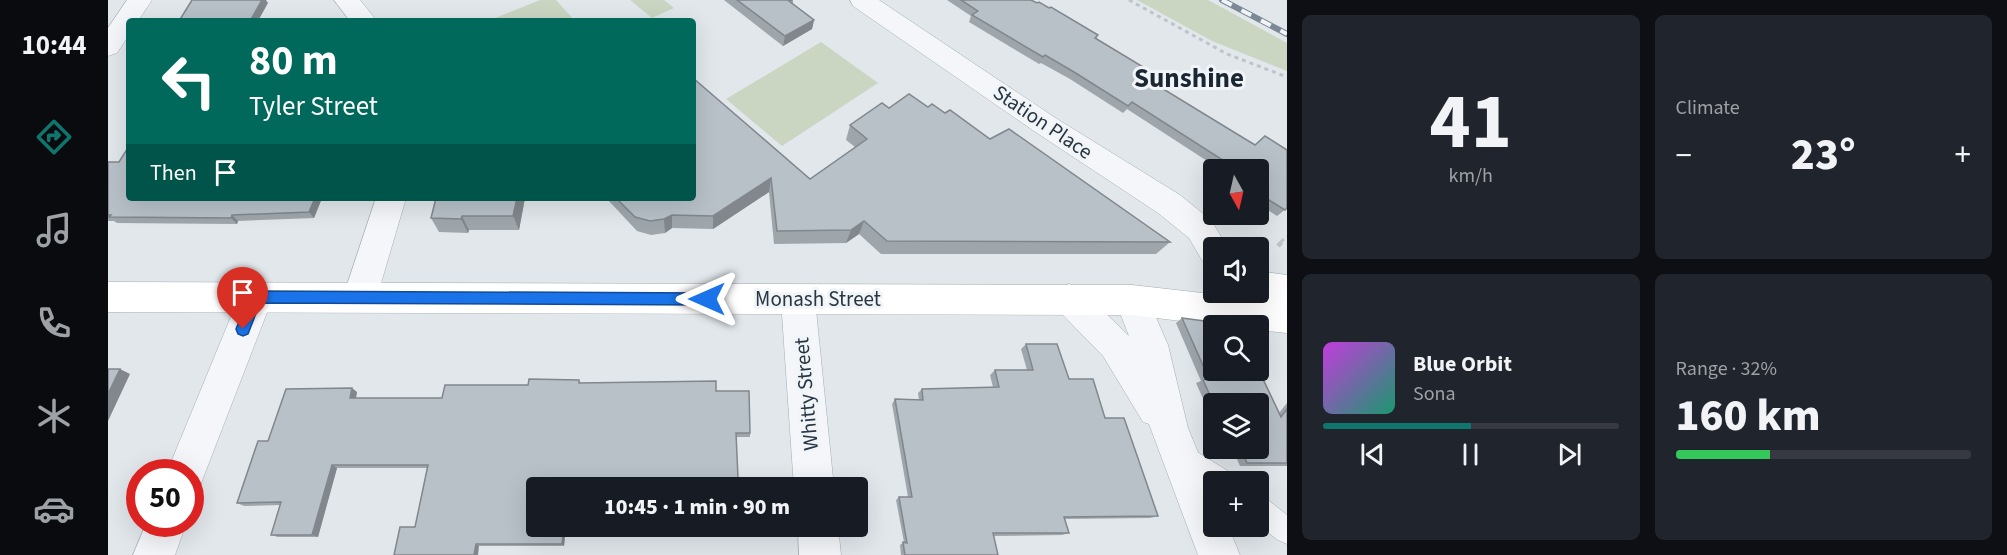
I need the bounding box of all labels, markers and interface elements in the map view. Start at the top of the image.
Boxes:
text: 10:44 [21,26,87,65]
text: 80 m [249,31,338,91]
icon: left [150,42,228,120]
district label: Sunshine [1134,59,1244,98]
text: 41 [1430,67,1512,178]
street label: Station Place [987,78,1099,166]
text: Tyler Street [249,87,378,126]
text: Climate [1676,94,1740,122]
icon: directions [33,116,75,158]
text: 23° [1791,123,1856,187]
text: − [1676,132,1692,179]
text: + [1955,132,1971,179]
icon: arrive [209,156,242,189]
text: Then [150,157,197,189]
north arrow [1203,159,1269,225]
map controls [1203,159,1269,537]
text: km/h [1449,162,1493,190]
icon: music [33,209,75,251]
button: sound [1203,237,1269,303]
pin [217,267,268,329]
position arrow [675,267,739,331]
icon: arrive [226,276,259,309]
street label: Monash Street [755,284,881,314]
icon: phone [33,302,75,344]
button: search [1203,315,1269,381]
street label: Whitty Street [786,336,826,452]
text: Blue Orbit [1413,348,1512,380]
text: Range · 32% [1676,355,1777,383]
text: Sona [1413,380,1456,408]
text: 160 km [1676,384,1821,448]
button: layers [1203,393,1269,459]
icon: climate [33,395,75,437]
icon: previous [1356,438,1389,471]
icon: pause [1454,438,1487,471]
icon: next [1553,438,1586,471]
speed limit sign: 50 [126,459,204,537]
button: + [1203,471,1269,537]
icon: car [33,488,75,530]
text: 10:45 · 1 min · 90 m [604,491,790,523]

